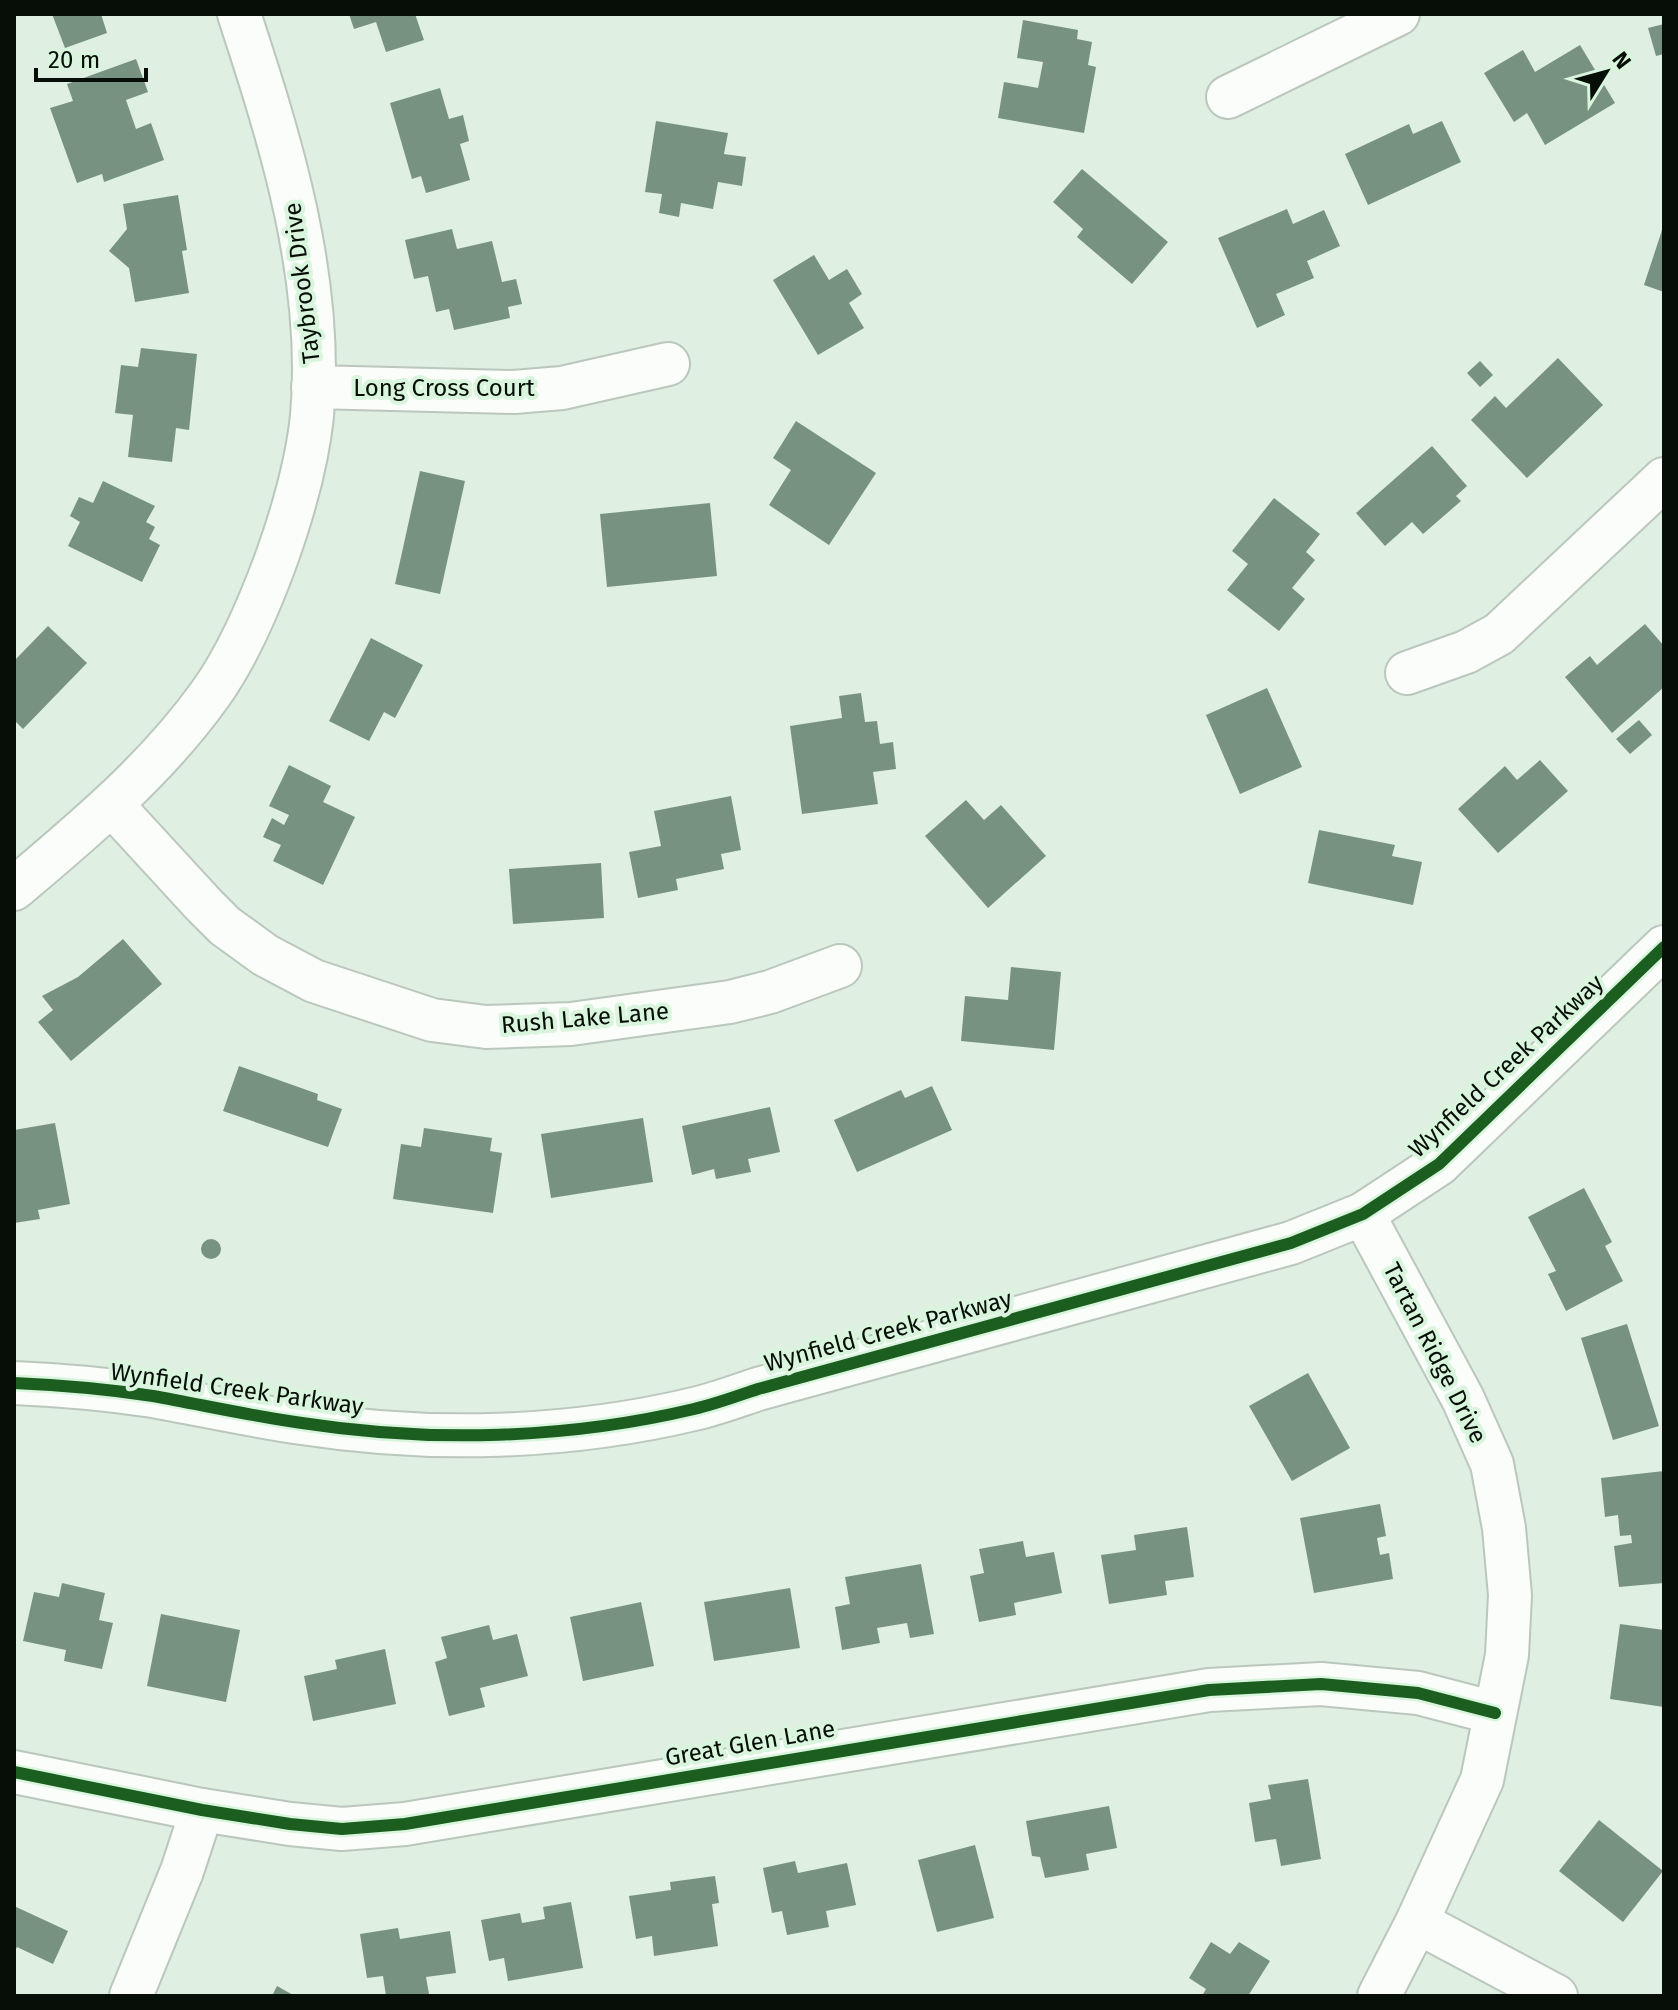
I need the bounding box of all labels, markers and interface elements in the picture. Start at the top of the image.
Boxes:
scale bar [36,32,146,82]
north arrow [1566,32,1646,112]
text: 20 m [48,46,100,74]
text: N [1606,46,1637,74]
street label: Taybrook Drive [278,201,326,365]
street label: Long Cross Court [353,374,535,402]
street label: Wynfield Creek Parkway [1403,969,1609,1163]
street label: Rush Lake Lane [500,997,670,1039]
street label: Tartan Ridge Drive [1377,1258,1493,1448]
street label: Wynfield Creek Parkway [761,1284,1015,1378]
street label: Wynfield Creek Parkway [109,1357,366,1421]
street label: Great Glen Lane [663,1714,837,1772]

